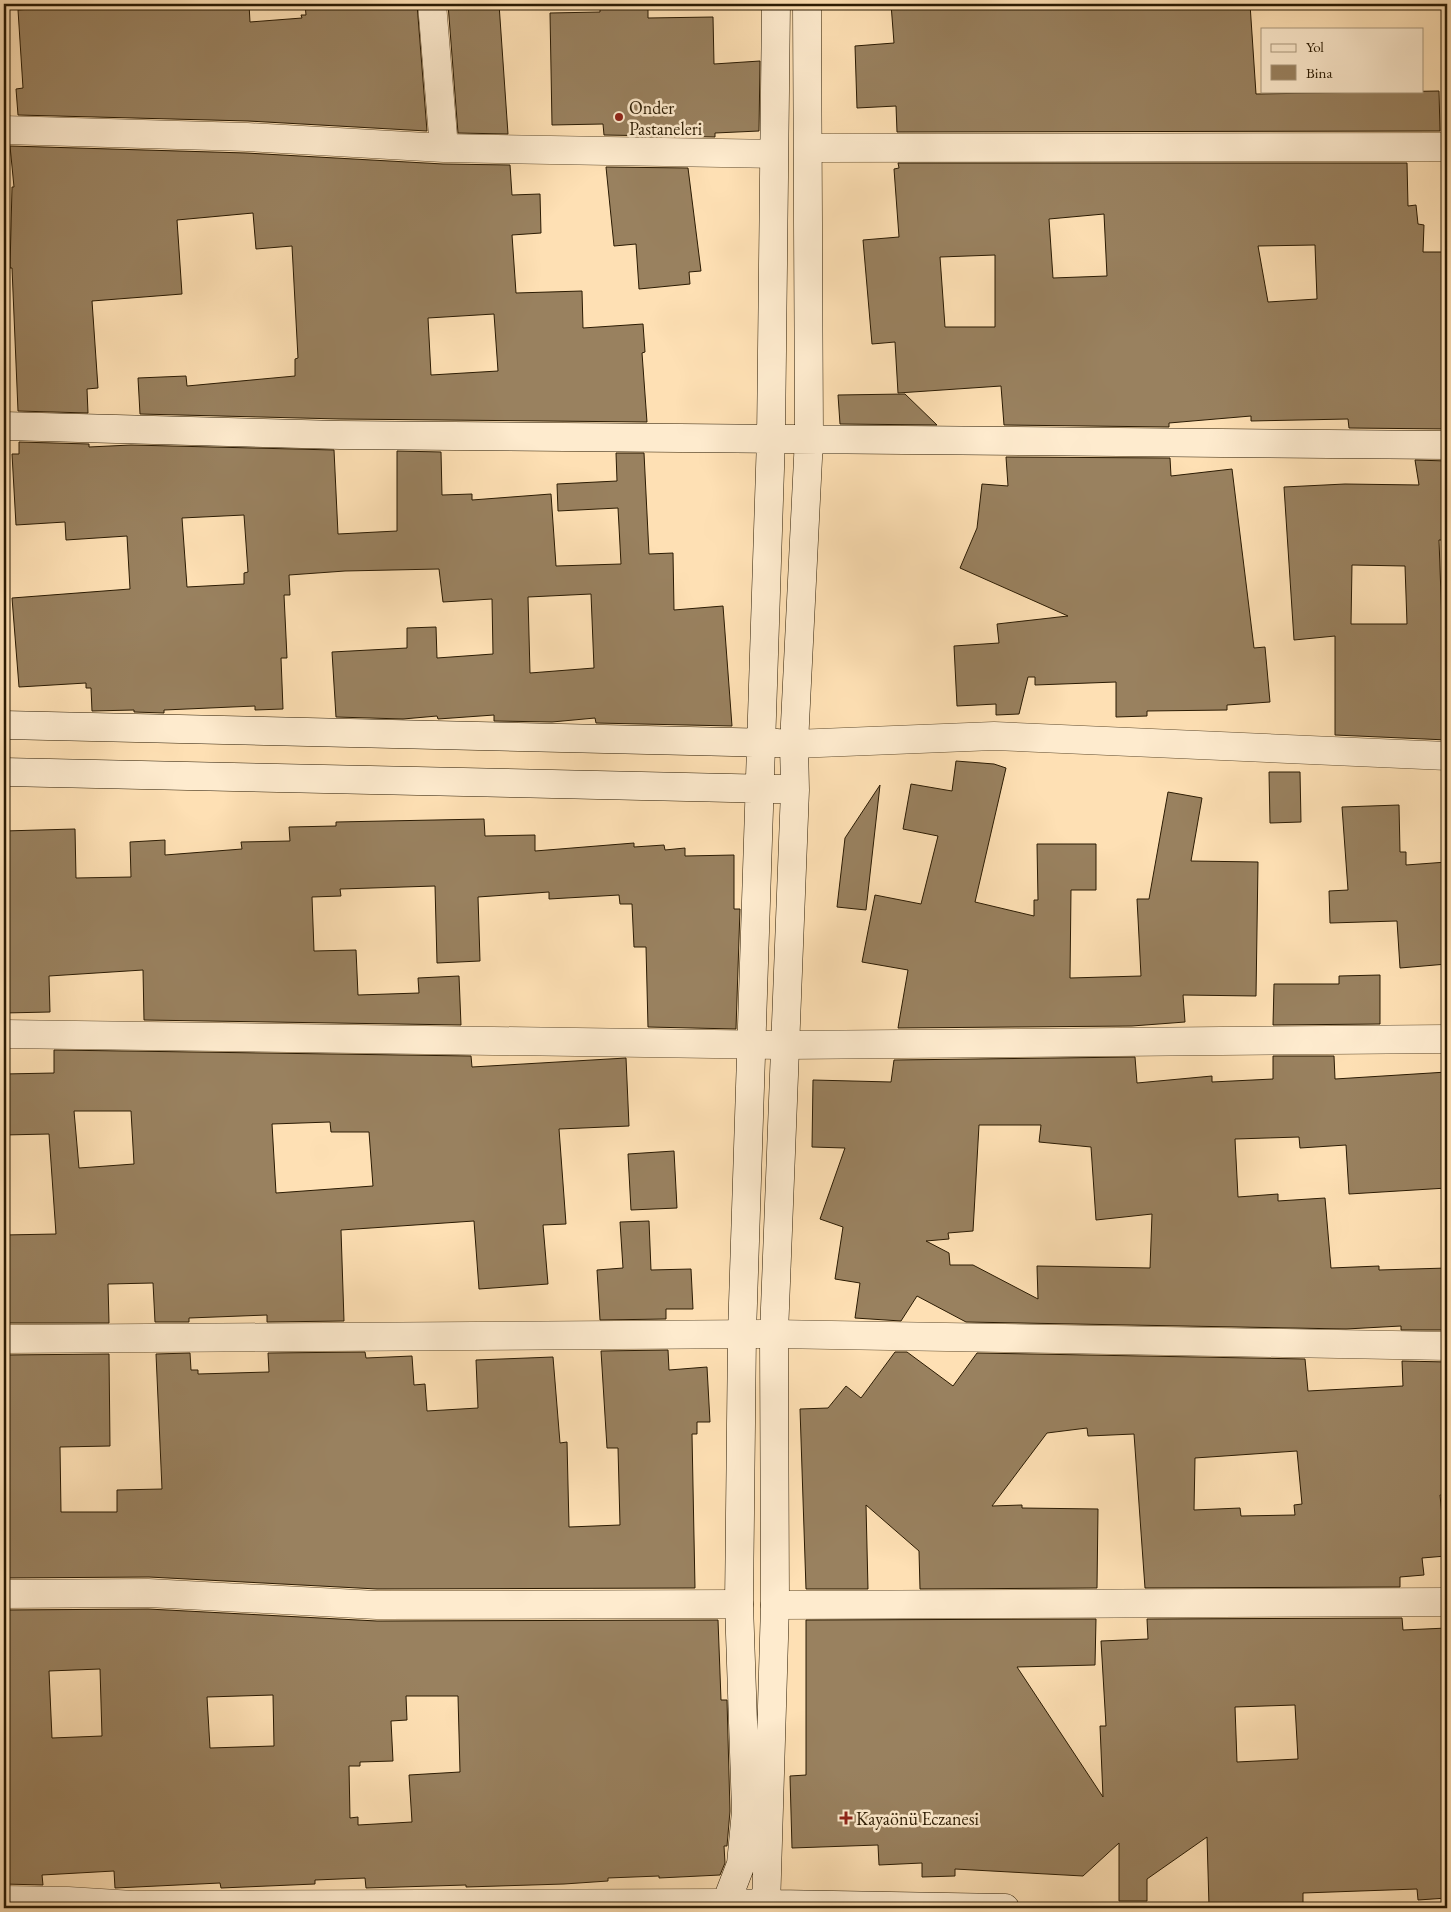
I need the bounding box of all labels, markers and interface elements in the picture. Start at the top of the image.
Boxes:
legend [1261,28,1424,92]
text: Yol [1306,37,1324,56]
text: Bina [1306,63,1332,82]
place label: Onder Pastaneleri [629,96,703,140]
marker: Onder Pastaneleri [613,111,625,123]
place label: Kayaönü Eczanesi [856,1807,979,1830]
marker: Kayaönü Eczanesi [840,1812,852,1824]

